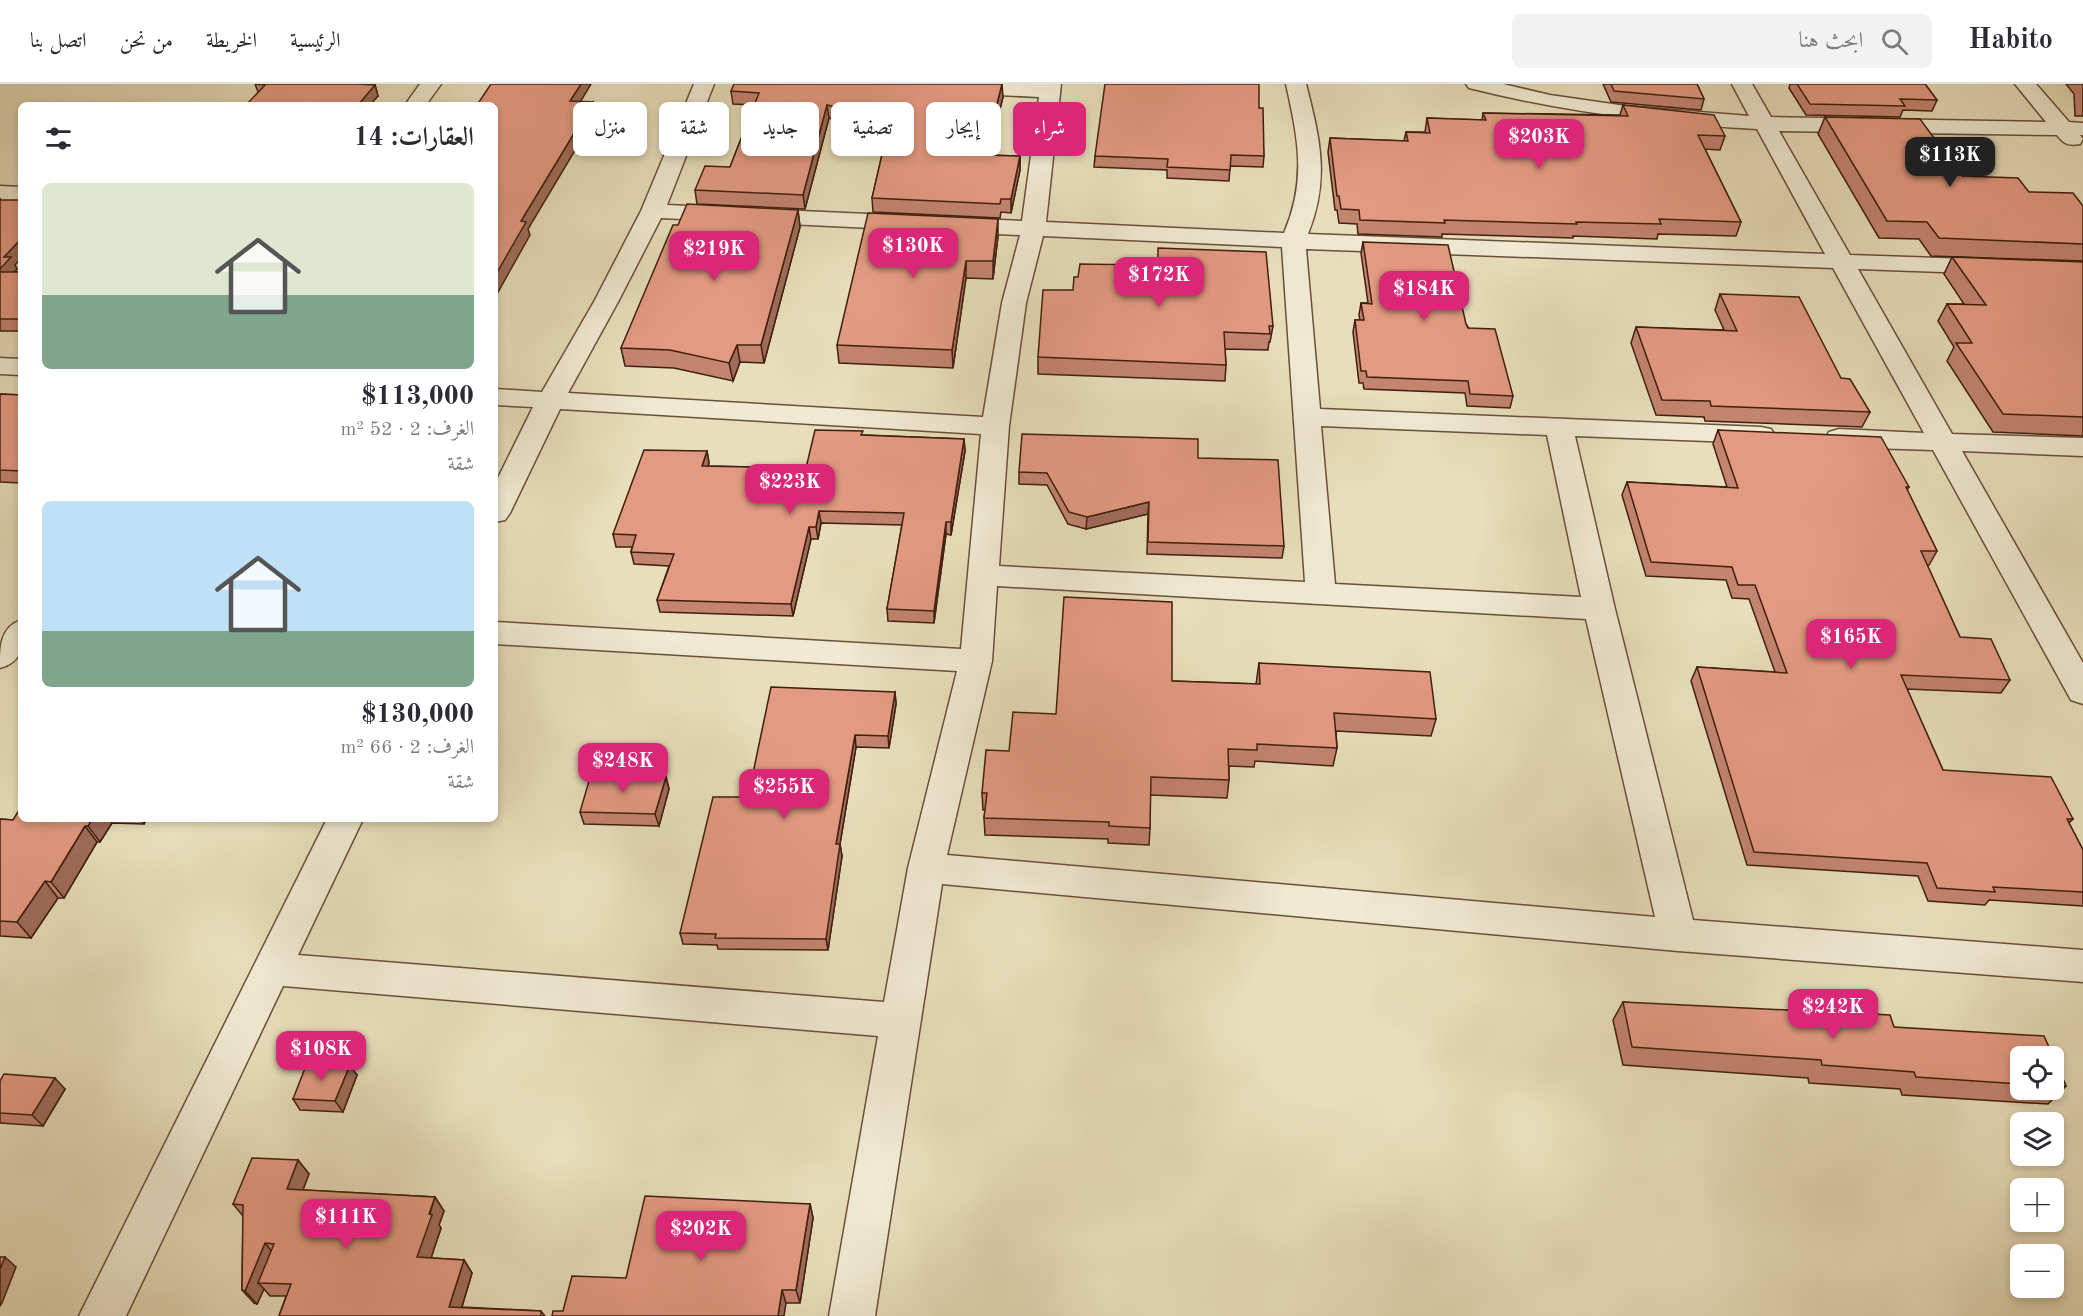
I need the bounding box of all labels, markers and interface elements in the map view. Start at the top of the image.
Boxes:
search box [1512,14,1932,68]
icon: search [1878,25,1911,58]
text: Habito [1968,27,2053,55]
text: ابحث هنا [1798,30,1863,52]
text: اتصل بنا [30,31,87,52]
text: من نحن [120,31,173,52]
text: الخريطة [206,31,257,52]
text: الرئيسية [290,31,341,52]
chip: منزل [573,102,647,156]
chip: شقة [659,102,729,156]
chip: جديد [741,102,819,156]
chip: تصفية [831,102,914,156]
chip: إيجار [926,102,1001,156]
chip: شراء [1013,102,1086,156]
pin: $203K [1497,119,1581,170]
icon: filters [42,122,75,155]
text: العقارات: 14 [354,125,474,151]
text: $203K [1508,128,1570,148]
pin: $113K [1908,137,1992,188]
text: $113K [1919,146,1981,166]
icon: home [204,222,312,330]
pin: $130K [871,228,955,279]
pin: $219K [672,231,756,282]
text: $130K [882,237,944,257]
text: $219K [683,240,745,260]
pin: $172K [1117,257,1201,308]
text: $172K [1128,266,1190,286]
pin: $184K [1382,271,1466,322]
text: $184K [1393,280,1455,300]
text: $113,000 [361,384,474,410]
text: الغرف: 2 · 52 m² [340,420,474,440]
text: شقة [448,455,474,475]
pin: $223K [748,464,832,515]
text: $223K [759,473,821,493]
icon: home [204,540,312,648]
pin: $165K [1809,619,1893,670]
text: $165K [1820,628,1882,648]
text: $130,000 [361,702,474,728]
text: الغرف: 2 · 66 m² [340,738,474,758]
pin: $248K [581,743,665,794]
text: $248K [592,752,654,772]
pin: $255K [742,769,826,820]
text: شقة [448,773,474,793]
text: $255K [753,778,815,798]
pin: $242K [1791,989,1875,1040]
text: $242K [1802,998,1864,1018]
pin: $108K [279,1031,363,1082]
text: $108K [290,1040,352,1060]
map controls [2010,1046,2064,1298]
button: locate [2010,1046,2064,1100]
button: layers [2010,1112,2064,1166]
button: + [2010,1178,2064,1232]
pin: $111K [304,1199,388,1250]
text: $111K [315,1208,377,1228]
pin: $202K [659,1211,743,1262]
text: $202K [670,1220,732,1240]
button: − [2010,1244,2064,1298]

